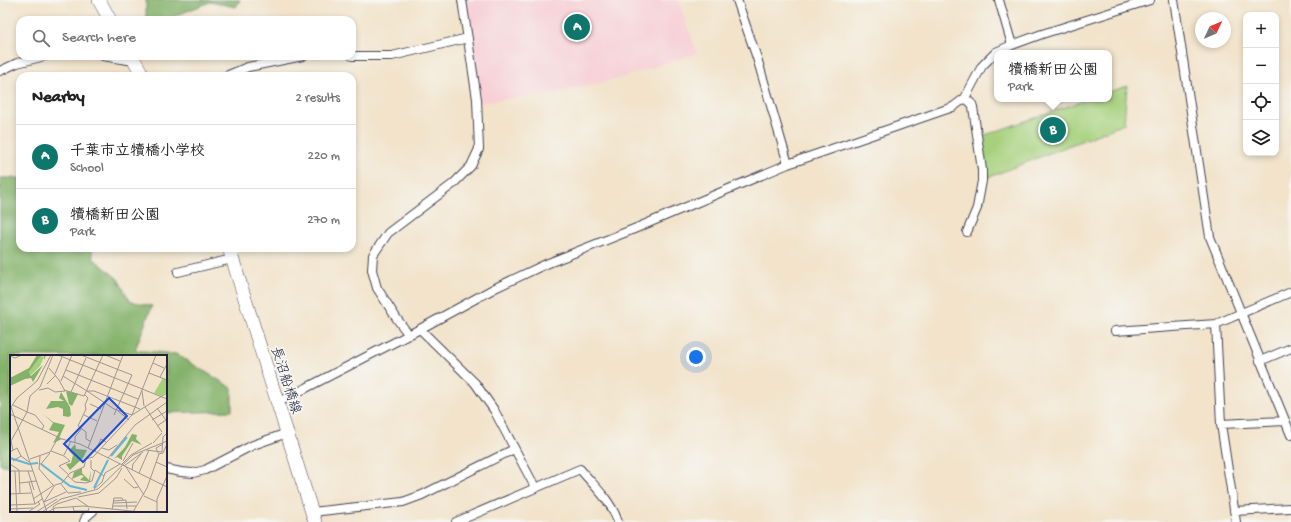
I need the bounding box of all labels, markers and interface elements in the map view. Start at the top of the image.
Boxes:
pin: A [564,12,590,42]
north arrow [1195,12,1231,48]
map controls [1243,12,1279,156]
button: + [1243,12,1279,48]
search box [16,16,356,60]
icon: search [30,27,52,49]
text: Search here [62,29,136,47]
button: − [1243,48,1279,84]
popup [994,50,1112,102]
text: 犢橋新田公園 [1008,62,1098,80]
text: Park [1008,80,1033,95]
button: locate [1243,84,1279,120]
text: Nearby [32,88,85,108]
text: 2 results [295,91,340,106]
pin: B [1040,115,1066,145]
button: layers [1243,120,1279,156]
text: 千葉市立犢橋小学校 [70,143,205,161]
text: A [41,149,49,164]
text: 220 m [308,149,340,164]
text: School [70,161,104,176]
text: 犢橋新田公園 [70,207,160,225]
text: B [42,213,48,228]
text: 270 m [307,213,340,228]
text: Park [70,225,95,240]
street label: 長沼船橋線 [266,345,304,417]
your location [686,347,706,367]
inset map [10,355,167,512]

